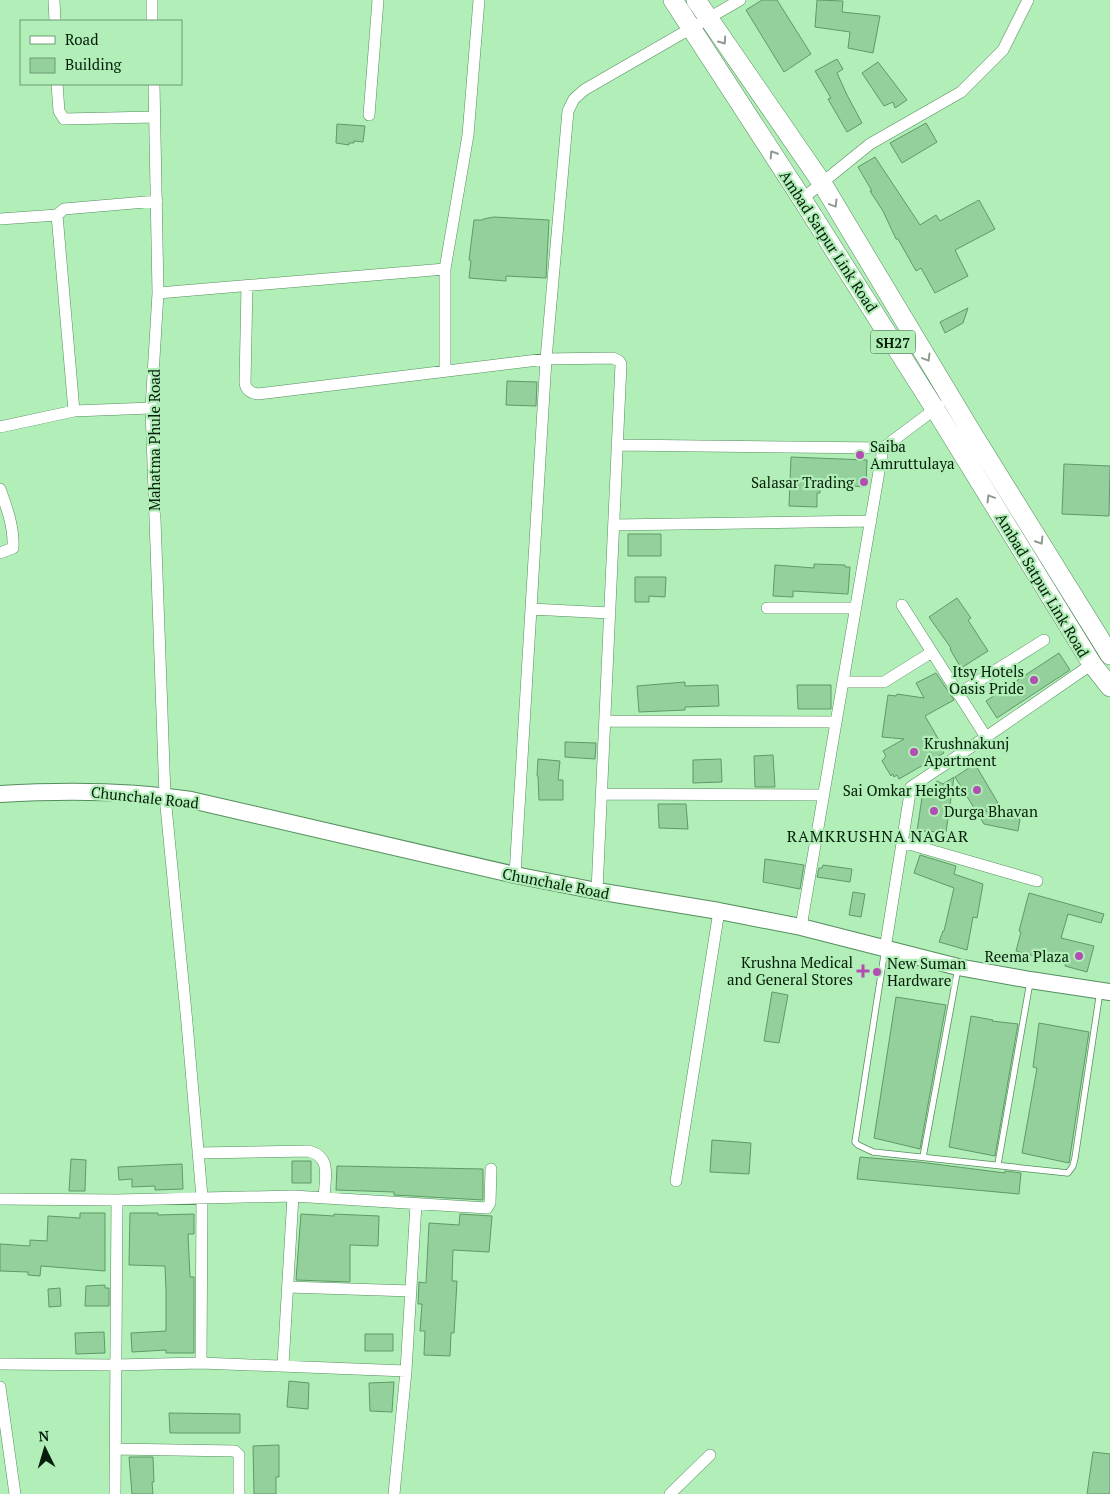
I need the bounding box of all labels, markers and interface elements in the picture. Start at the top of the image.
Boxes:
legend [20,20,182,85]
text: Road [65,29,98,49]
one-way arrow [717,35,726,44]
text: Building [65,54,123,74]
one-way arrow [769,150,779,159]
street label: Ambad Satpur Link Road [776,166,882,316]
one-way arrow [828,199,838,208]
road number: SH27 [870,331,916,354]
one-way arrow [921,353,931,362]
street label: Mahatma Phule Road [144,369,164,511]
place label: Saiba Amruttulaya [870,436,955,473]
marker: Saiba Amruttulaya [854,449,866,461]
place label: Salasar Trading [751,472,855,492]
marker: Salasar Trading [858,476,870,488]
one-way arrow [987,495,996,504]
street label: Ambad Satpur Link Road [992,509,1094,661]
one-way arrow [1033,536,1043,545]
place label: Itsy Hotels Oasis Pride [949,661,1024,698]
marker: Itsy Hotels Oasis Pride [1028,674,1040,686]
place label: Krushnakunj Apartment [924,733,1009,770]
marker: Krushnakunj Apartment [908,746,920,758]
place label: Sai Omkar Heights [843,780,967,800]
street label: Chunchale Road [90,781,200,813]
marker: Sai Omkar Heights [971,784,983,796]
place label: Durga Bhavan [944,801,1038,821]
marker: Durga Bhavan [928,805,940,817]
district label: RAMKRUSHNA NAGAR [787,825,969,847]
street label: Chunchale Road [501,863,611,903]
place label: Reema Plaza [985,946,1069,966]
marker: Reema Plaza [1073,950,1085,962]
place label: Krushna Medical and General Stores [727,952,853,989]
place label: New Suman Hardware [887,953,966,990]
marker: Krushna Medical and General Stores [857,965,869,977]
marker: New Suman Hardware [871,966,883,978]
north arrow [20,1424,70,1474]
text: N [38,1426,50,1445]

